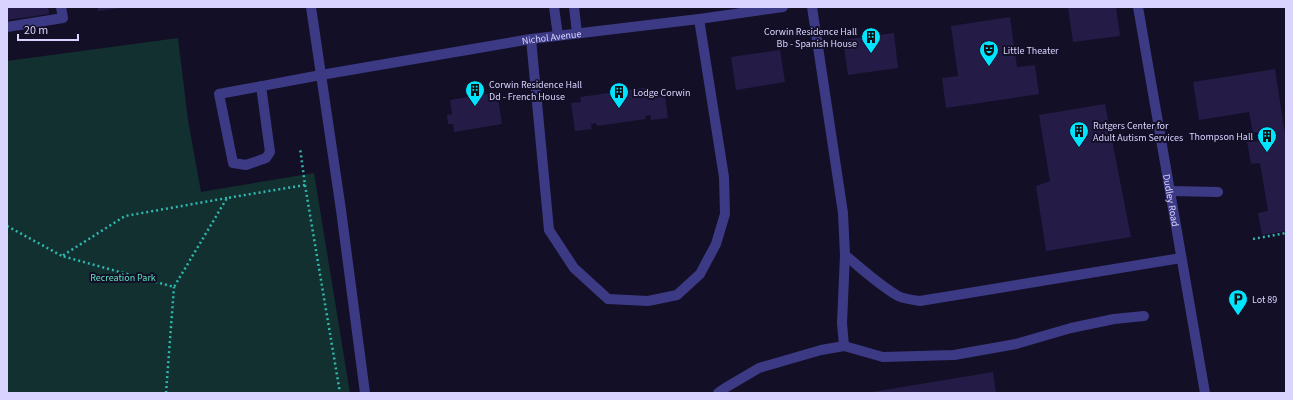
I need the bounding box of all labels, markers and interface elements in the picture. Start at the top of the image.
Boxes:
scale bar [18,16,78,42]
text: 20 m [24,22,48,39]
place label: Corwin Residence Hall Bb - Spanish House [764,25,857,51]
building icon: Corwin Residence Hall Bb - Spanish House [860,26,882,54]
street label: Nichol Avenue [521,27,582,48]
theatre icon: Little Theater [978,39,1000,67]
place label: Little Theater [1003,44,1059,58]
place label: Corwin Residence Hall Dd - French House [489,78,583,104]
building icon: Corwin Residence Hall Dd - French House [464,79,486,107]
building icon: Lodge Corwin [608,81,630,109]
place label: Lodge Corwin [633,86,690,100]
place label: Rutgers Center for Adult Autism Services [1093,119,1183,145]
building icon: Rutgers Center for Adult Autism Services [1068,120,1090,148]
building icon: Thompson Hall [1256,125,1278,153]
place label: Thompson Hall [1189,130,1253,144]
street label: Dudley Road [1159,173,1182,228]
park label: Recreation Park [90,271,156,285]
parking icon: Lot 89 [1227,288,1249,316]
place label: Lot 89 [1252,293,1277,307]

